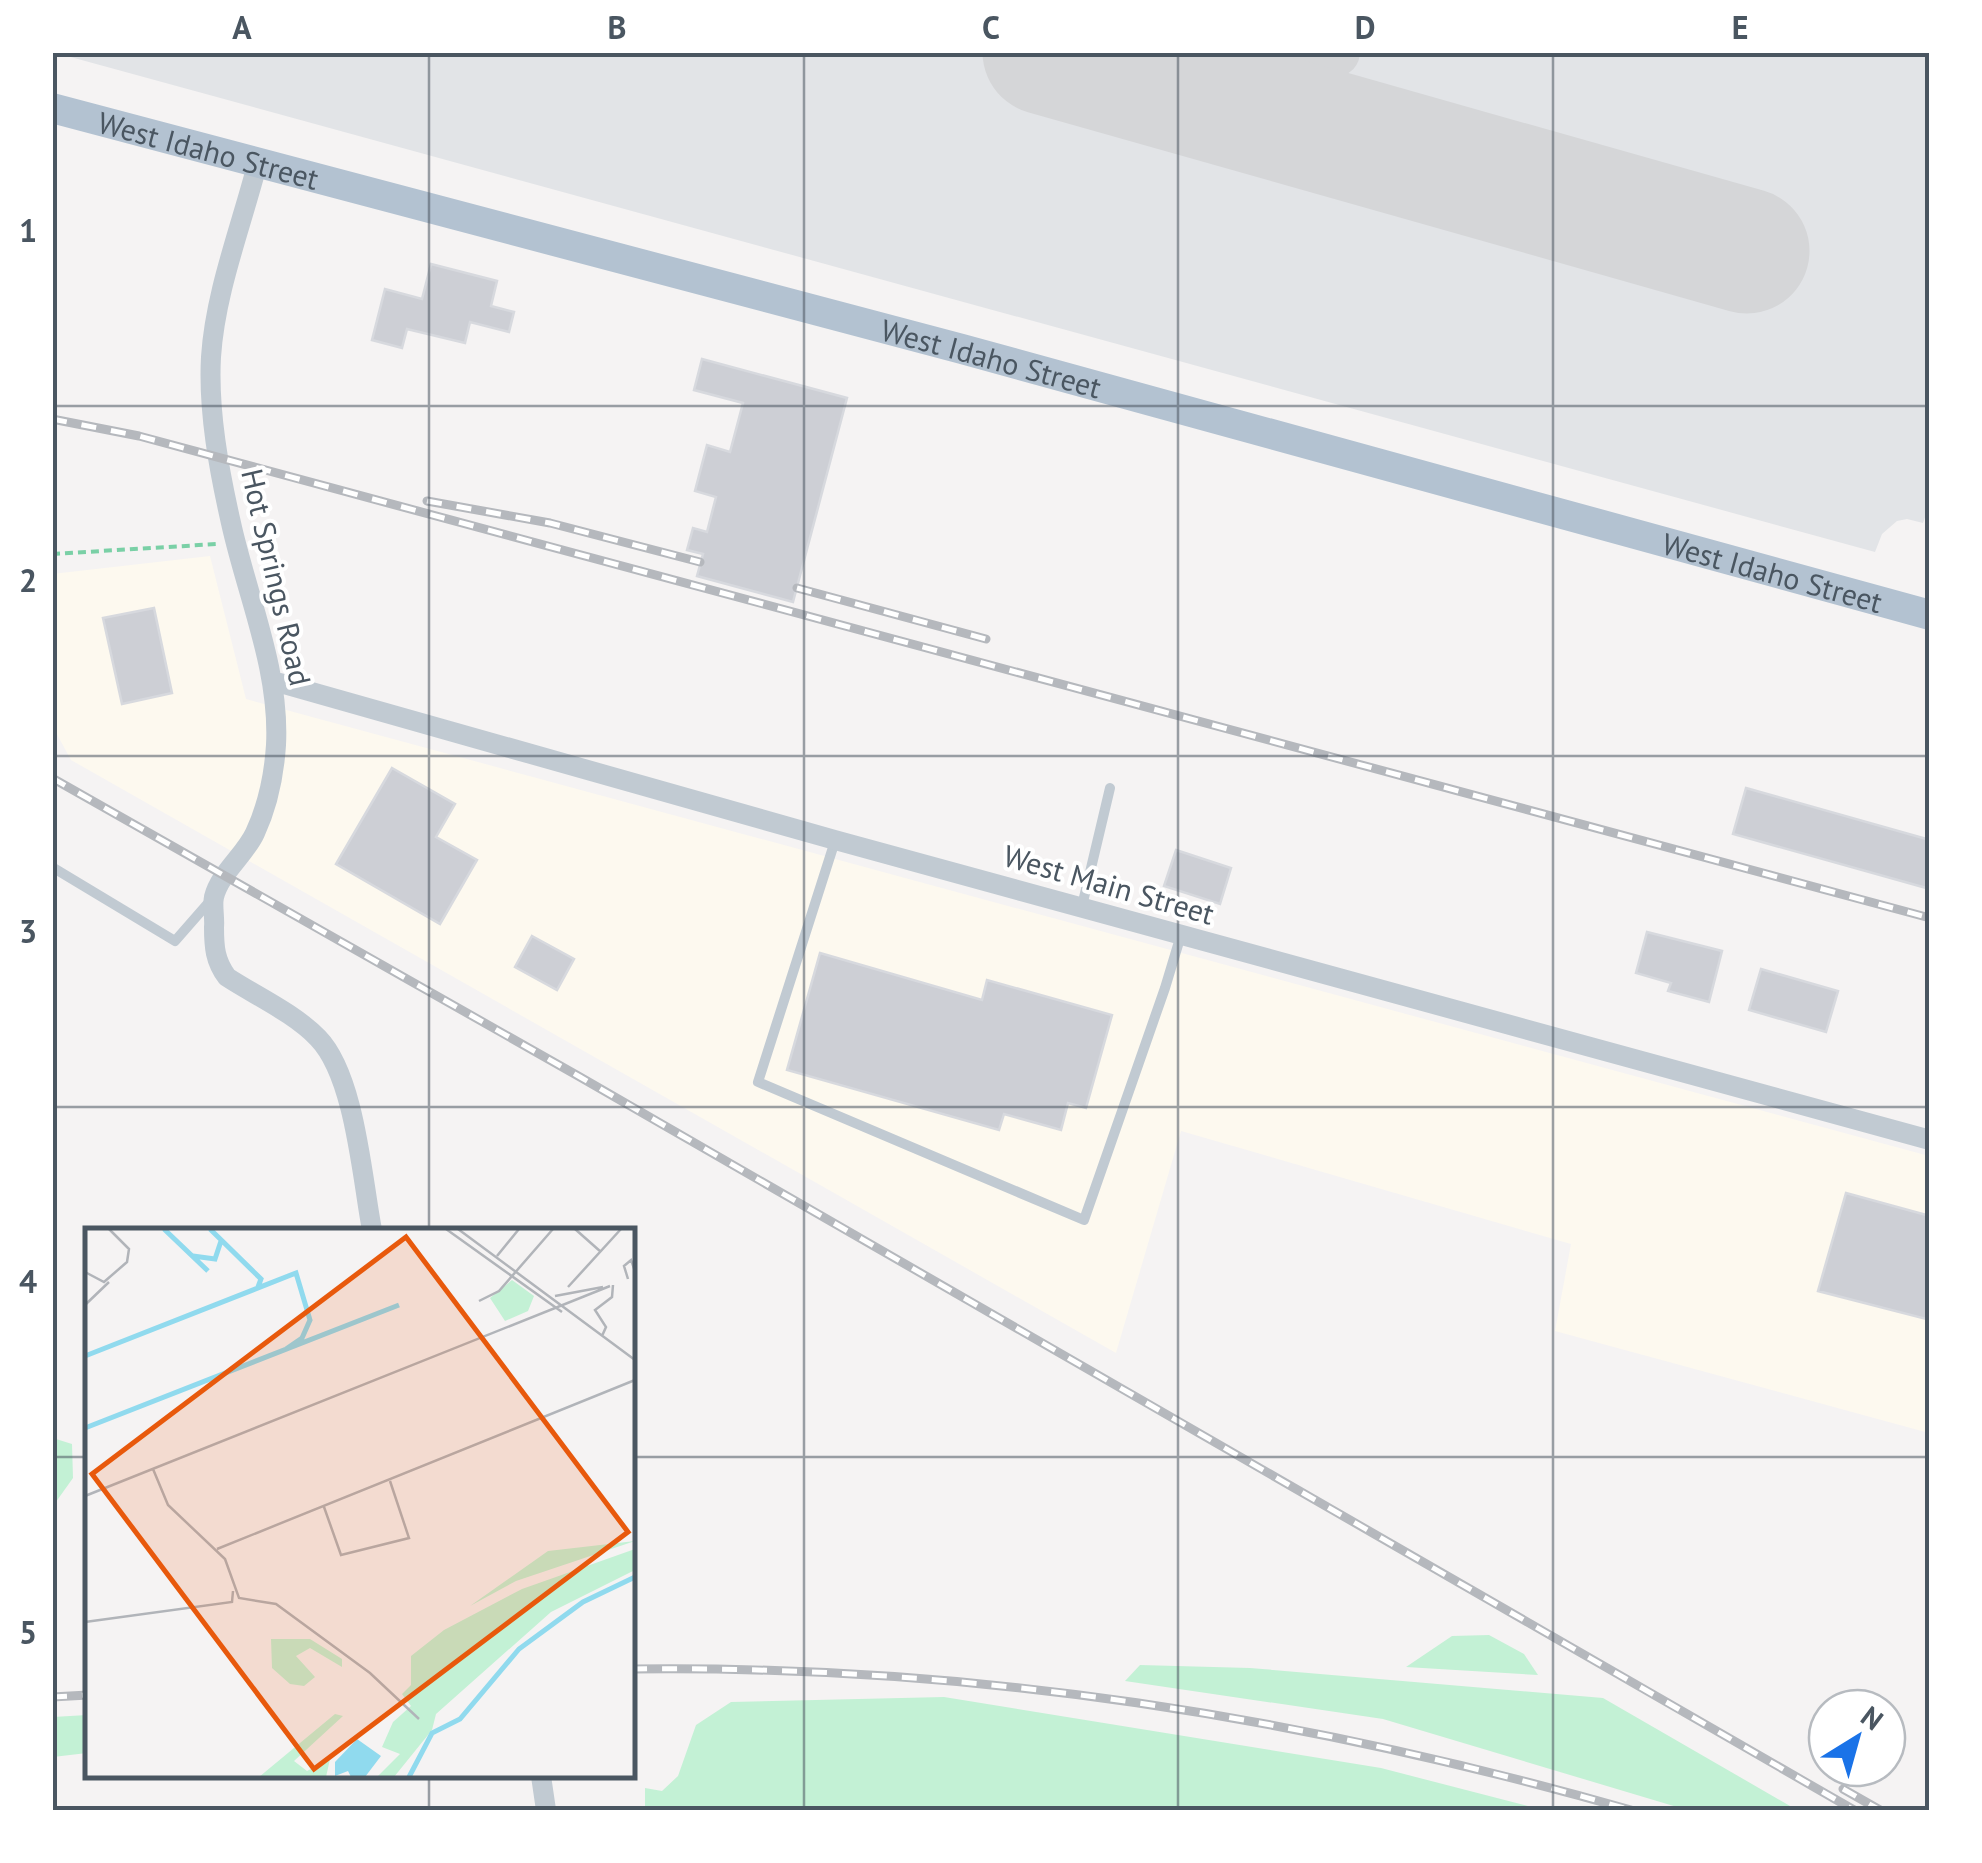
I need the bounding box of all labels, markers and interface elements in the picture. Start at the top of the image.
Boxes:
text: A [232,6,252,48]
text: B [608,6,626,48]
text: C [982,6,1000,48]
text: D [1355,6,1375,48]
text: E [1732,6,1748,48]
street label: West Idaho Street [94,102,323,197]
text: 1 [19,209,37,251]
street label: West Idaho Street [877,309,1106,406]
street label: Hot Springs Road [233,465,321,689]
street label: West Idaho Street [1658,523,1887,621]
text: 2 [19,559,37,601]
street label: West Main Street [999,835,1219,933]
text: 3 [19,910,37,952]
inset map [85,1228,635,1778]
text: 4 [19,1260,37,1302]
text: 5 [19,1611,37,1653]
north arrow [1807,1688,1907,1788]
text: N [1854,1697,1891,1738]

